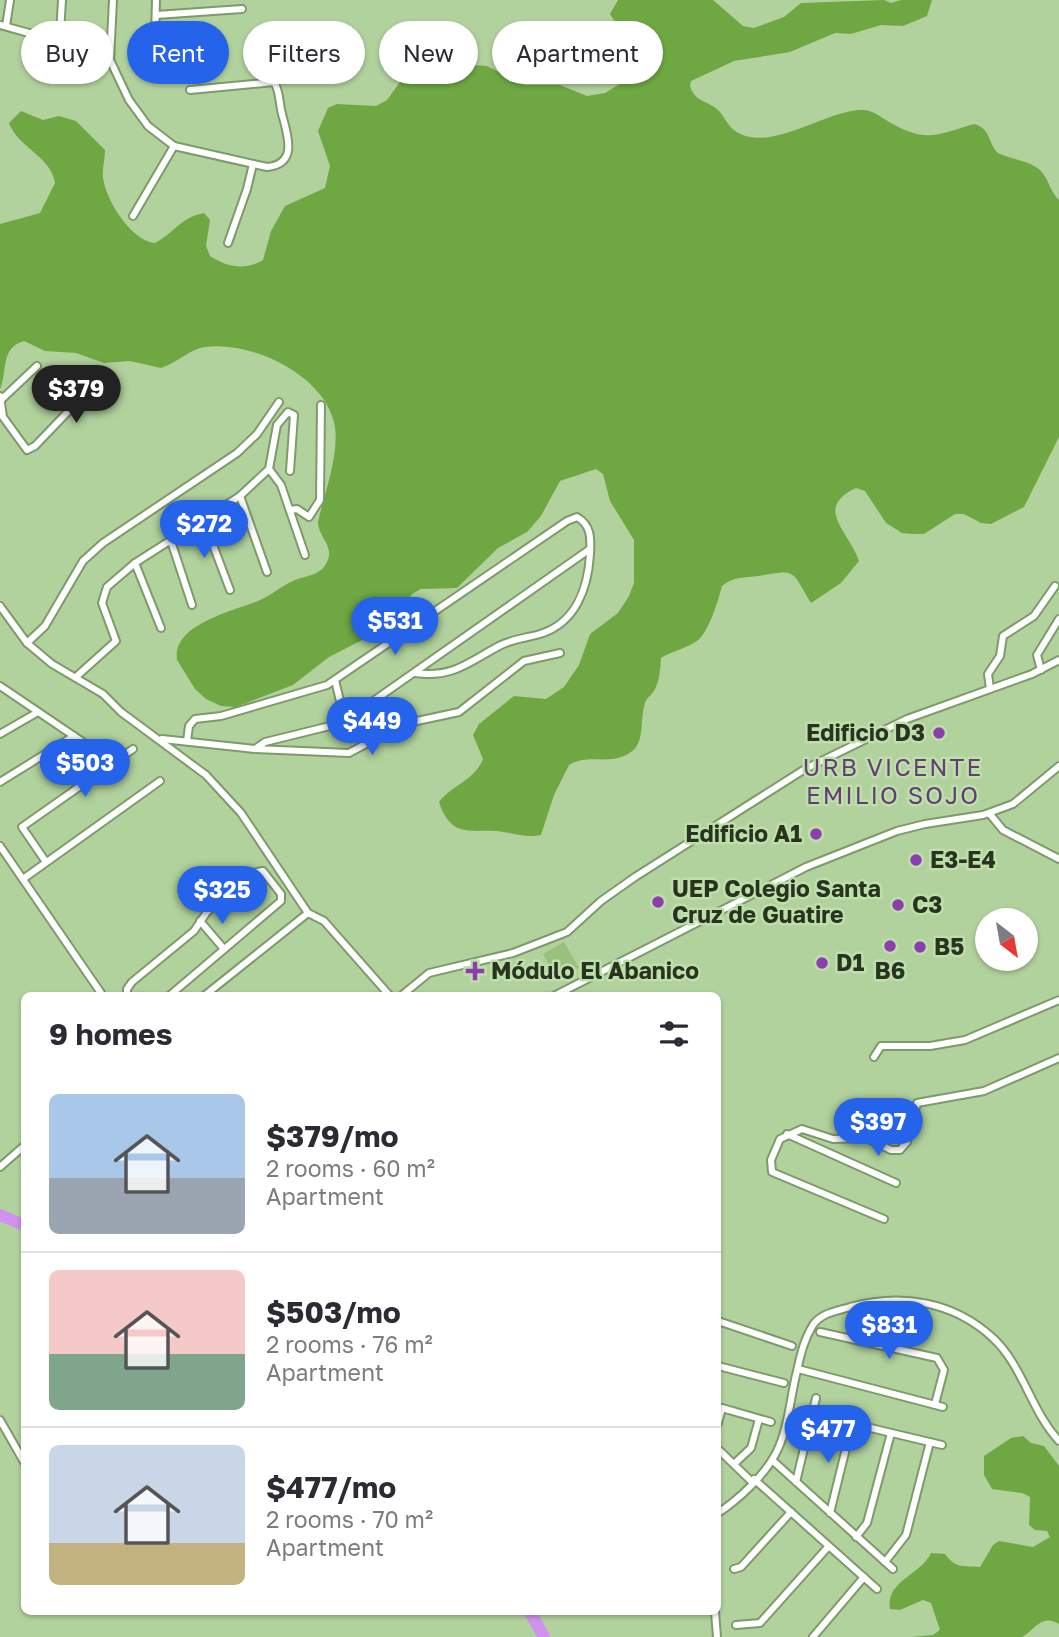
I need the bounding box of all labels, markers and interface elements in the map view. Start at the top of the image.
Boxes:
chip: Buy [21,21,113,84]
chip: Rent [127,21,229,84]
chip: Filters [243,21,365,84]
chip: New [379,21,478,84]
chip: Apartment [492,21,663,84]
pin: $379 [35,366,117,425]
text: $379 [48,374,104,402]
pin: $272 [163,500,245,560]
text: $272 [176,509,232,537]
pin: $531 [354,598,436,657]
text: $531 [367,606,423,634]
pin: $449 [331,698,413,757]
text: $449 [343,706,401,734]
place label: Edificio D3 [806,718,925,746]
marker: Edificio D3 [931,725,947,741]
pin: $503 [44,740,126,799]
text: $503 [56,748,114,776]
district label: URB VICENTE EMILIO SOJO [803,752,983,809]
place label: Edificio A1 [685,819,802,847]
marker: Edificio A1 [808,826,824,842]
place label: E3-E4 [930,845,996,873]
marker: E3-E4 [908,852,924,868]
pin: $325 [181,866,263,926]
place label: UEP Colegio Santa Cruz de Guatire [672,874,881,928]
text: $325 [193,875,251,903]
place label: C3 [912,890,942,918]
marker: UEP Colegio Santa Cruz de Guatire [650,894,666,910]
marker: C3 [890,897,906,913]
north arrow [975,908,1038,971]
map controls [975,908,1038,971]
place label: B5 [934,932,964,960]
marker: B6 [882,938,898,954]
marker: B5 [912,939,928,955]
place label: D1 [836,948,864,976]
marker: D1 [814,955,830,971]
place label: Módulo El Abanico [491,956,699,984]
place label: B6 [875,956,905,984]
marker: Módulo El Abanico [465,961,485,981]
icon: filters [655,1015,693,1053]
text: 9 homes [49,1016,172,1052]
pin: $397 [837,1098,919,1158]
text: $397 [850,1107,906,1135]
text: $379/mo [266,1118,398,1154]
icon: home [105,1122,189,1206]
text: 2 rooms · 60 m² [266,1154,435,1182]
text: Apartment [266,1182,384,1210]
text: $503/mo [266,1294,401,1330]
icon: home [105,1298,189,1382]
pin: $831 [848,1302,930,1361]
text: $831 [861,1310,917,1338]
text: 2 rooms · 76 m² [266,1330,433,1358]
text: Apartment [266,1358,384,1386]
pin: $477 [787,1406,869,1465]
text: $477 [801,1414,855,1442]
text: $477/mo [266,1469,396,1505]
icon: home [105,1473,189,1557]
text: 2 rooms · 70 m² [266,1505,433,1533]
text: Apartment [266,1533,384,1561]

